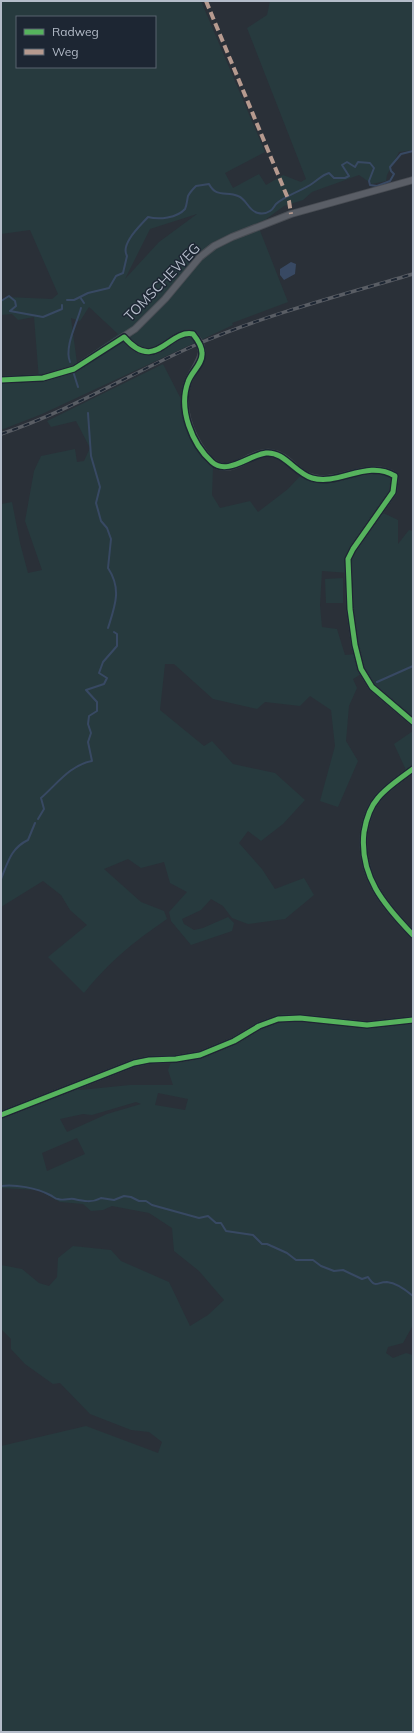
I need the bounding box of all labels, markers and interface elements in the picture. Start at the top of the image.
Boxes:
legend [16,16,156,68]
text: Radweg [52,24,99,39]
text: Weg [52,44,78,59]
street label: TOMSCHEWEG [120,239,204,325]

